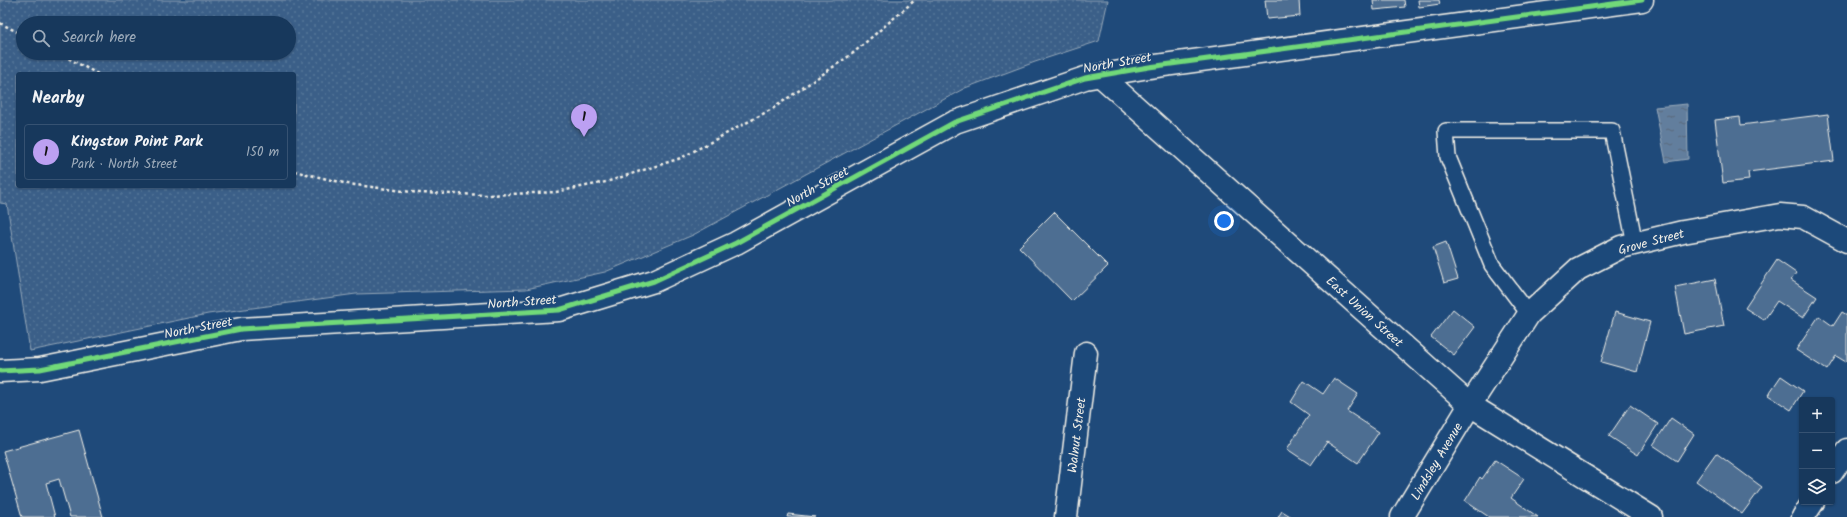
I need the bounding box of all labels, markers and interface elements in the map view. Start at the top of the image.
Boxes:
search box [16,16,296,60]
text: Search here [62,26,136,50]
icon: search [30,27,52,49]
street label: North Street [1081,47,1154,80]
text: Nearby [32,85,84,112]
pin: 1 [571,104,597,137]
text: Kingston Point Park [71,130,203,154]
text: 1 [44,142,48,163]
text: 150 m [246,142,279,163]
text: Park · North Street [71,154,177,175]
street label: North Street [782,161,854,213]
your location [1214,211,1234,231]
street label: Grove Street [1616,223,1688,261]
street label: East Union Street [1320,271,1408,353]
street label: North Street [487,290,558,315]
street label: North Street [162,311,235,345]
street label: Walnut Street [1062,395,1093,474]
map controls [1799,397,1835,505]
button: + [1799,397,1835,433]
street label: Lindsley Avenue [1406,419,1469,505]
button: − [1799,433,1835,469]
button: layers [1799,469,1835,505]

